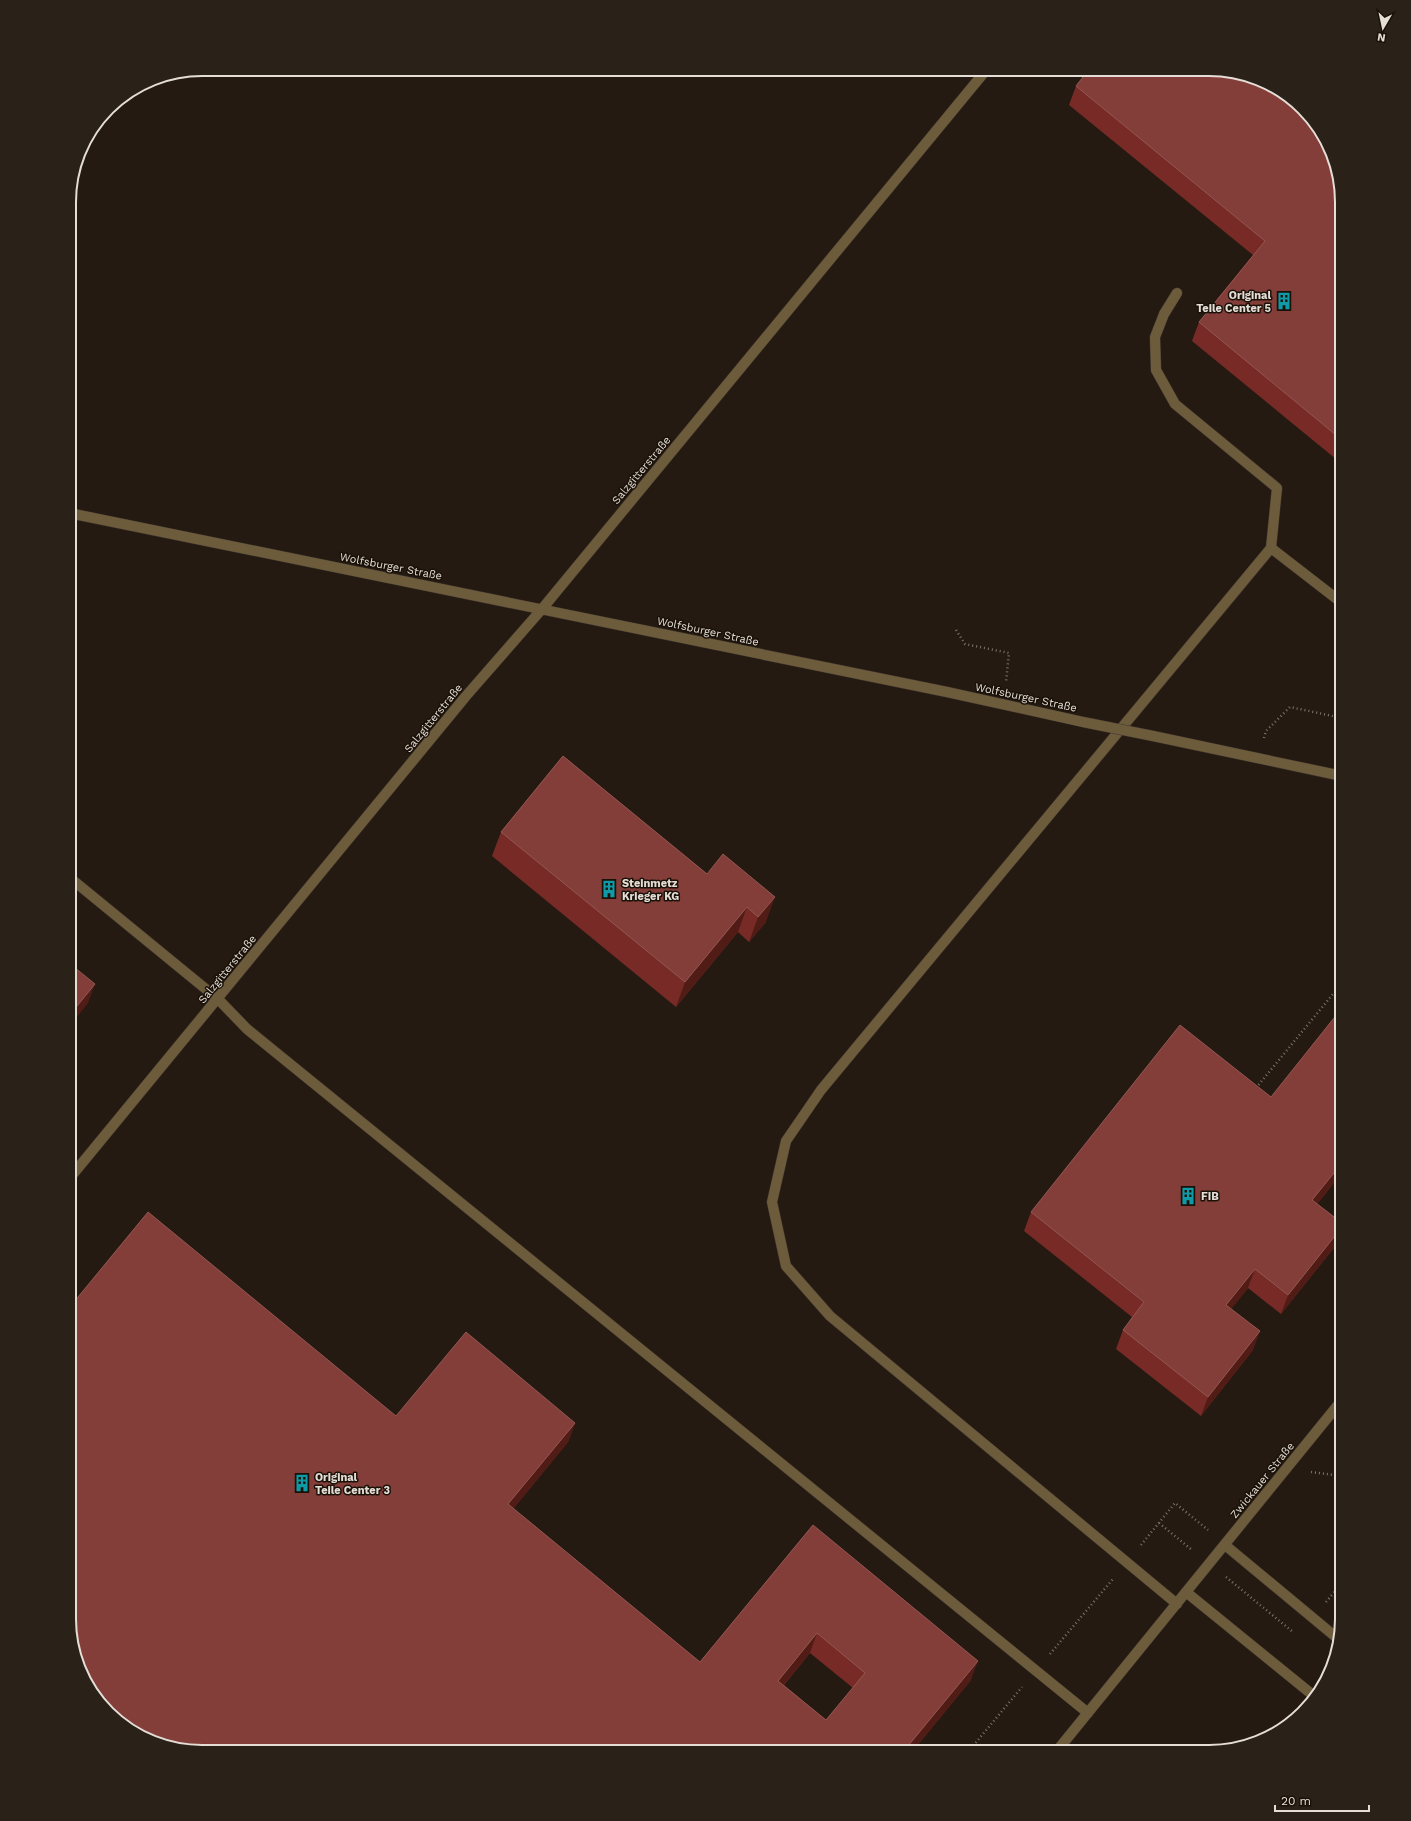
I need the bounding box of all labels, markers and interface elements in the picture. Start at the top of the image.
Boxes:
north arrow [1363,8,1403,48]
text: N [1376,30,1387,44]
place label: Original Teile Center 5 [1196,289,1271,315]
building icon: Original Teile Center 5 [1274,291,1294,311]
street label: Salzgitterstraße [609,434,673,507]
street label: Wolfsburger Straße [339,550,443,583]
street label: Wolfsburger Straße [656,614,760,649]
street label: Wolfsburger Straße [974,680,1078,715]
street label: Salzgitterstraße [402,681,465,755]
place label: Steinmetz Krieger KG [622,877,679,903]
building icon: Steinmetz Krieger KG [599,879,619,899]
street label: Salzgitterstraße [196,932,259,1006]
building icon: FIB [1178,1186,1198,1206]
place label: FIB [1201,1190,1219,1203]
street label: Zwickauer Straße [1228,1440,1297,1521]
place label: Original Teile Center 3 [315,1471,390,1497]
building icon: Original Teile Center 3 [292,1473,312,1493]
scale bar [1275,1787,1369,1813]
text: 20 m [1281,1794,1311,1808]

